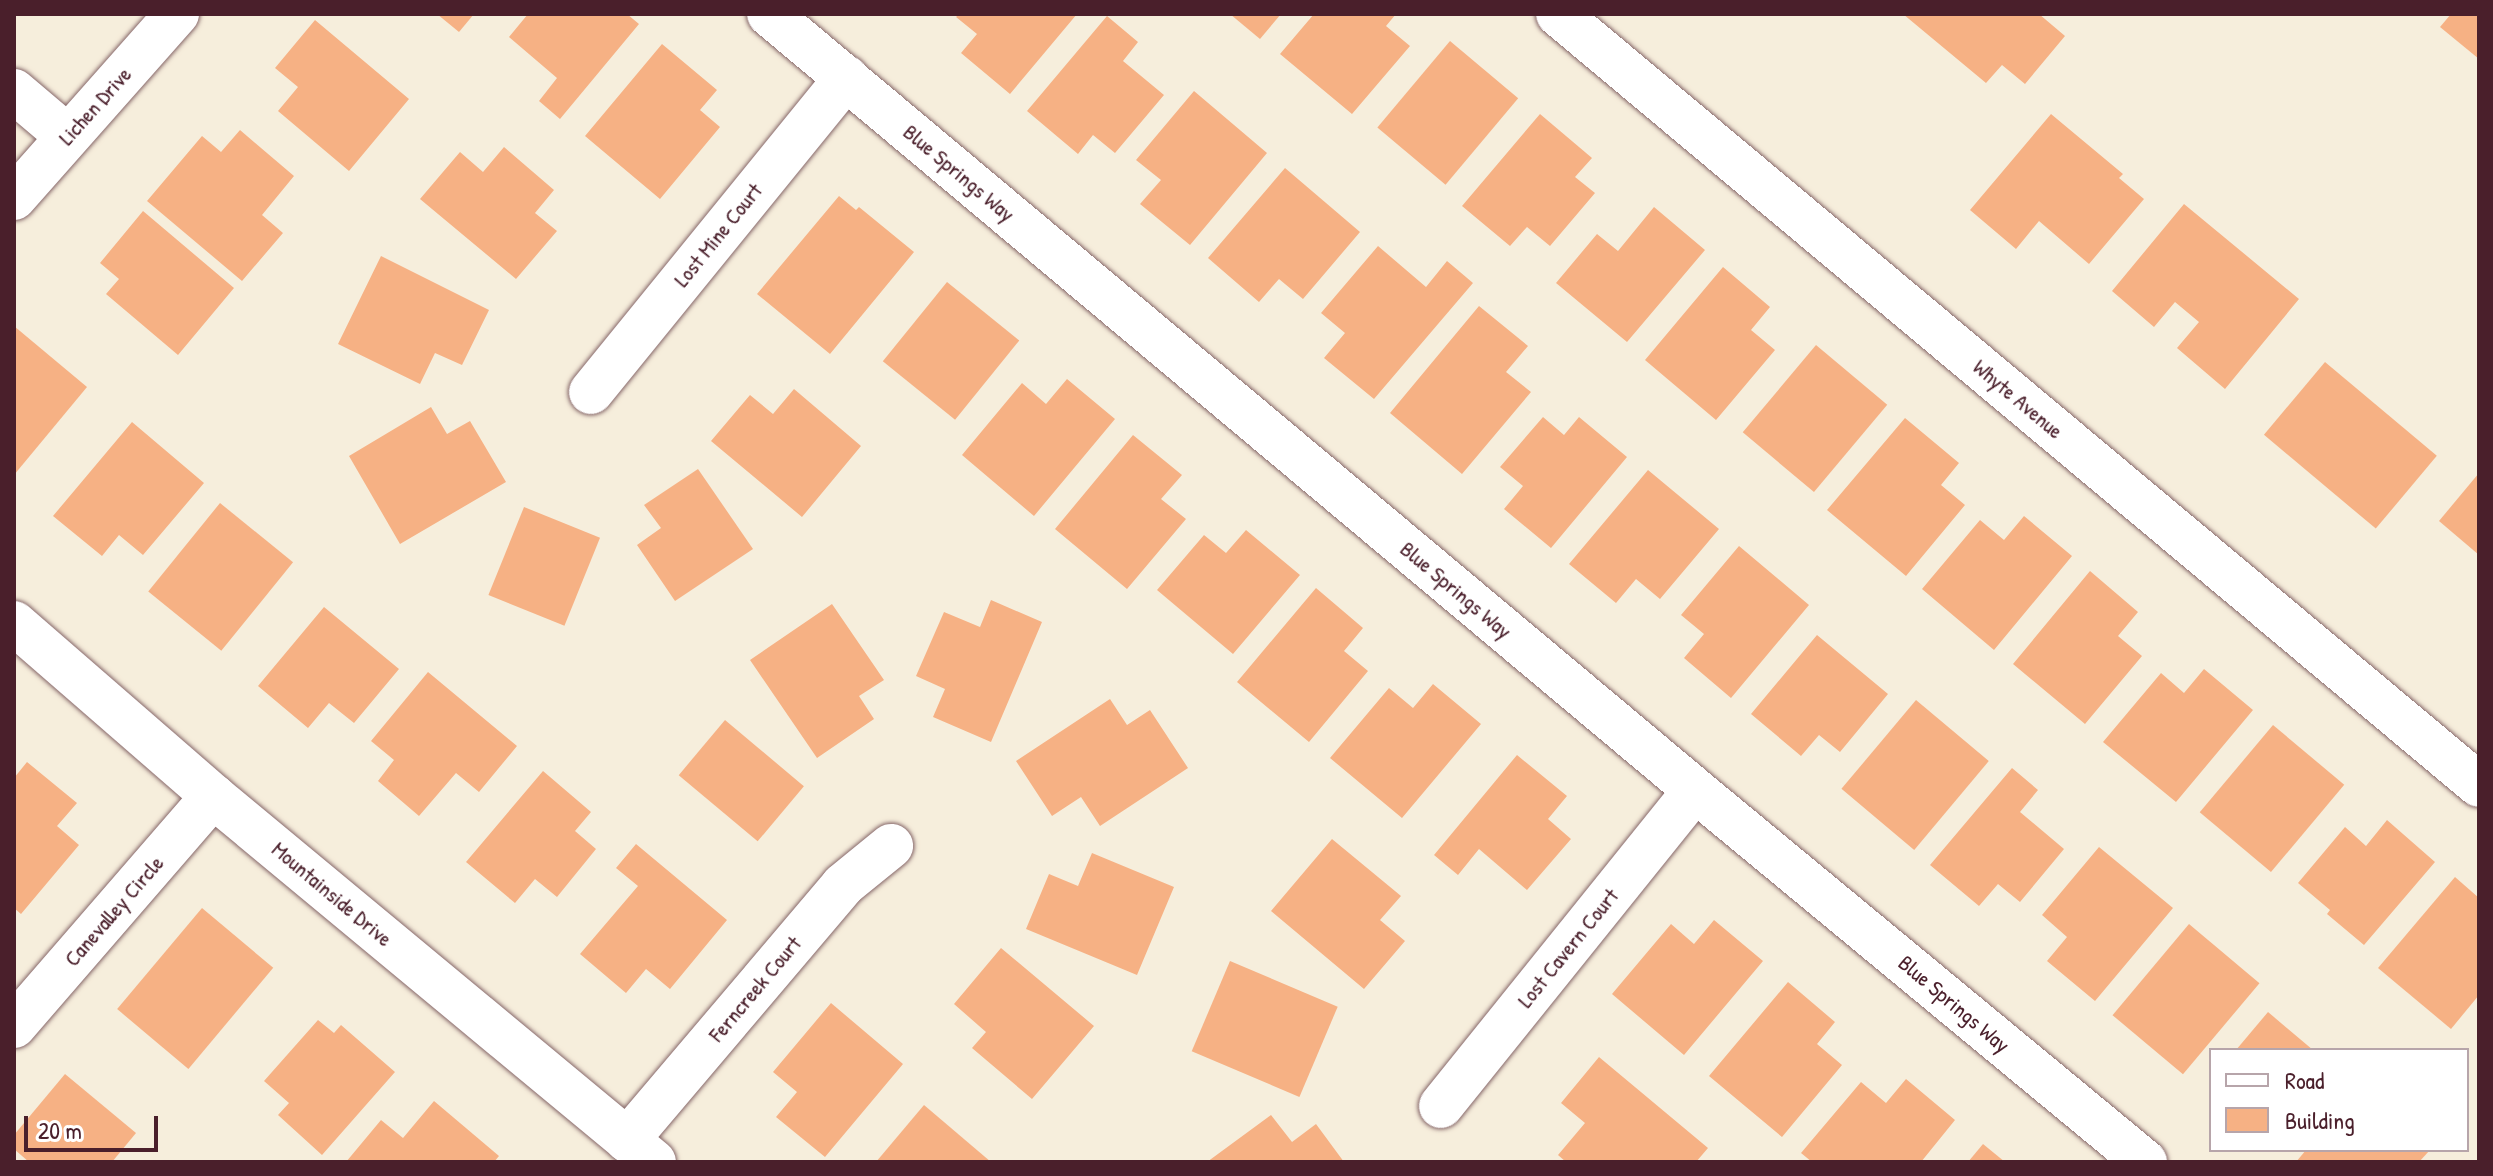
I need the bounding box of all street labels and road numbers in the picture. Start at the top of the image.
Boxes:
street label: Lichen Drive [53,61,137,151]
street label: Blue Springs Way [898,119,1020,227]
street label: Lost Mine Court [668,178,768,292]
street label: Whyte Avenue [1968,354,2068,444]
street label: Blue Springs Way [1395,536,1517,644]
street label: Mountainside Drive [266,836,398,952]
street label: Canevalley Circle [59,850,169,972]
street label: Lost Cavern Court [1512,883,1624,1013]
street label: Ferncreek Court [703,931,807,1047]
street label: Blue Springs Way [1893,950,2015,1058]

